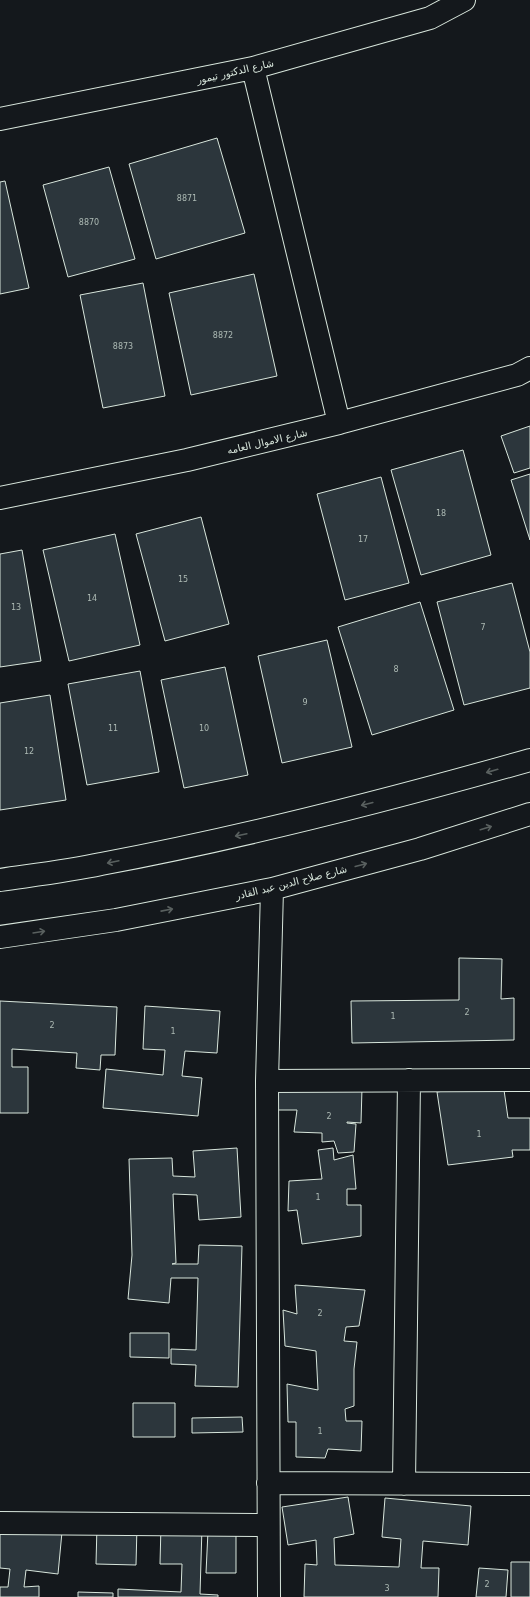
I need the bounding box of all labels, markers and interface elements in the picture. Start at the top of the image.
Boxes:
street label: شارع الدكتور تيمور [194,57,275,87]
house number: 8871 [177,194,197,203]
house number: 8870 [79,218,99,227]
house number: 8872 [213,331,233,340]
house number: 8873 [113,342,133,351]
street label: شارع الاموال العامه [226,427,309,457]
house number: 18 [436,509,446,518]
house number: 17 [358,535,368,544]
house number: 15 [178,575,188,584]
house number: 14 [87,594,97,603]
house number: 13 [11,603,21,612]
house number: 7 [480,623,486,632]
house number: 8 [393,665,399,674]
house number: 9 [302,698,308,707]
house number: 11 [108,724,118,733]
house number: 10 [199,724,209,733]
house number: 12 [24,747,34,756]
one-way arrow [486,767,499,775]
one-way arrow [361,801,374,809]
one-way arrow [479,824,492,831]
one-way arrow [234,831,247,839]
one-way arrow [107,858,120,866]
one-way arrow [355,861,368,868]
street label: شارع صلاح الدين عبد القادر [233,863,348,903]
one-way arrow [160,906,173,914]
one-way arrow [32,927,45,935]
house number: 2 [464,1008,470,1017]
house number: 1 [390,1012,396,1021]
house number: 2 [49,1021,55,1030]
house number: 1 [170,1027,176,1036]
house number: 2 [326,1112,332,1121]
house number: 1 [476,1130,482,1139]
house number: 1 [315,1193,321,1202]
house number: 2 [317,1309,323,1318]
house number: 1 [317,1427,323,1436]
house number: 2 [484,1580,490,1589]
house number: 3 [384,1584,390,1593]

